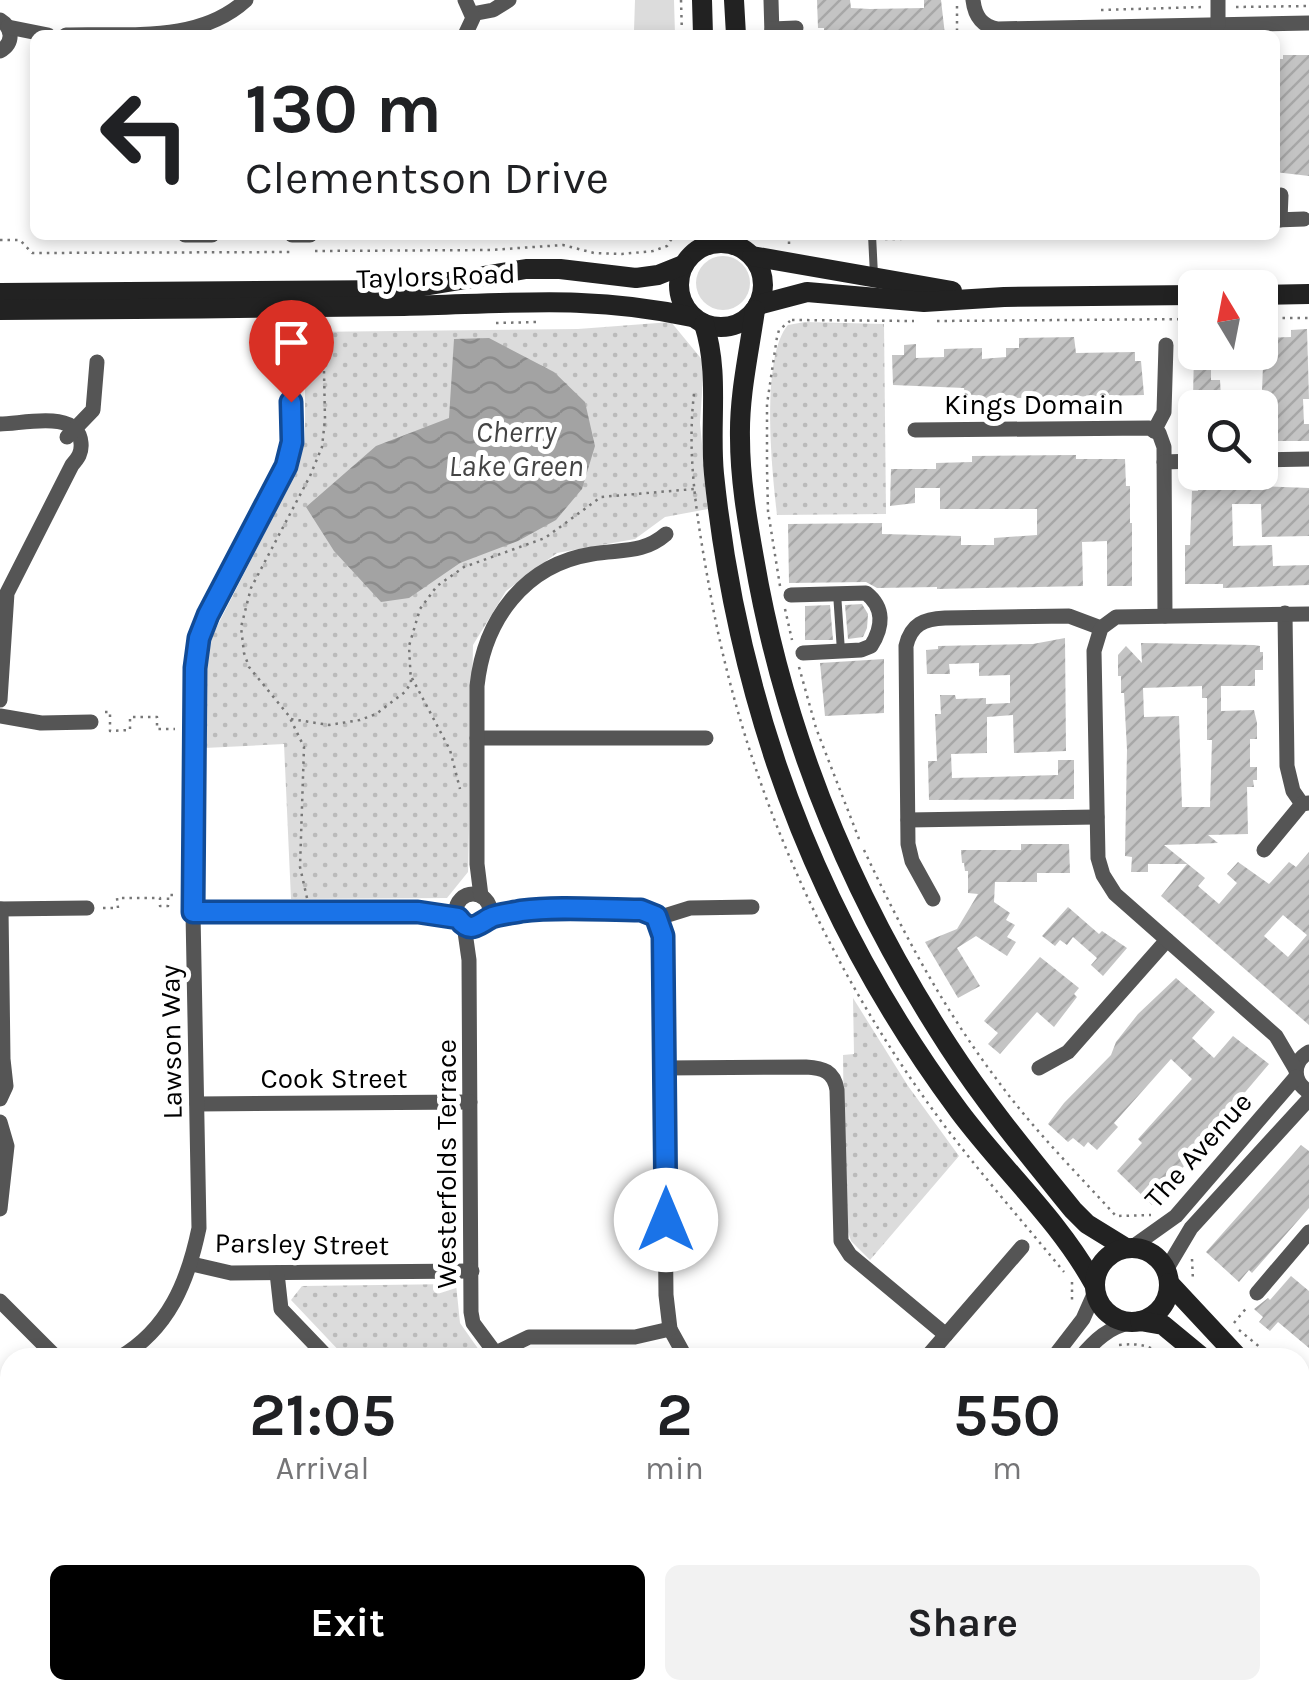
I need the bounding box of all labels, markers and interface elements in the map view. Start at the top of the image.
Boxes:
text: 130 m [245,68,442,150]
icon: left [80,70,210,200]
text: Clementson Drive [245,152,609,204]
street label: Taylors Road [356,257,516,295]
north arrow [1178,270,1278,370]
map controls [1178,270,1278,490]
pin [249,300,334,403]
icon: arrive [264,315,319,370]
street label: Kings Domain [944,388,1124,421]
button: search [1178,390,1278,490]
water label: Cherry Lake Green [448,414,584,484]
street label: Lawson Way [153,964,189,1120]
street label: Westerfolds Terrace [430,1039,463,1289]
street label: Cook Street [260,1062,408,1095]
street label: The Avenue [1138,1085,1258,1215]
position arrow [614,1168,718,1272]
street label: Parsley Street [214,1226,390,1262]
text: 21:05 [249,1380,396,1450]
text: 2 [656,1380,693,1450]
text: 550 [953,1380,1061,1450]
text: Arrival [276,1450,369,1487]
text: min [645,1450,704,1487]
text: m [992,1450,1022,1487]
button: Exit [50,1565,645,1680]
button: Share [665,1565,1260,1680]

